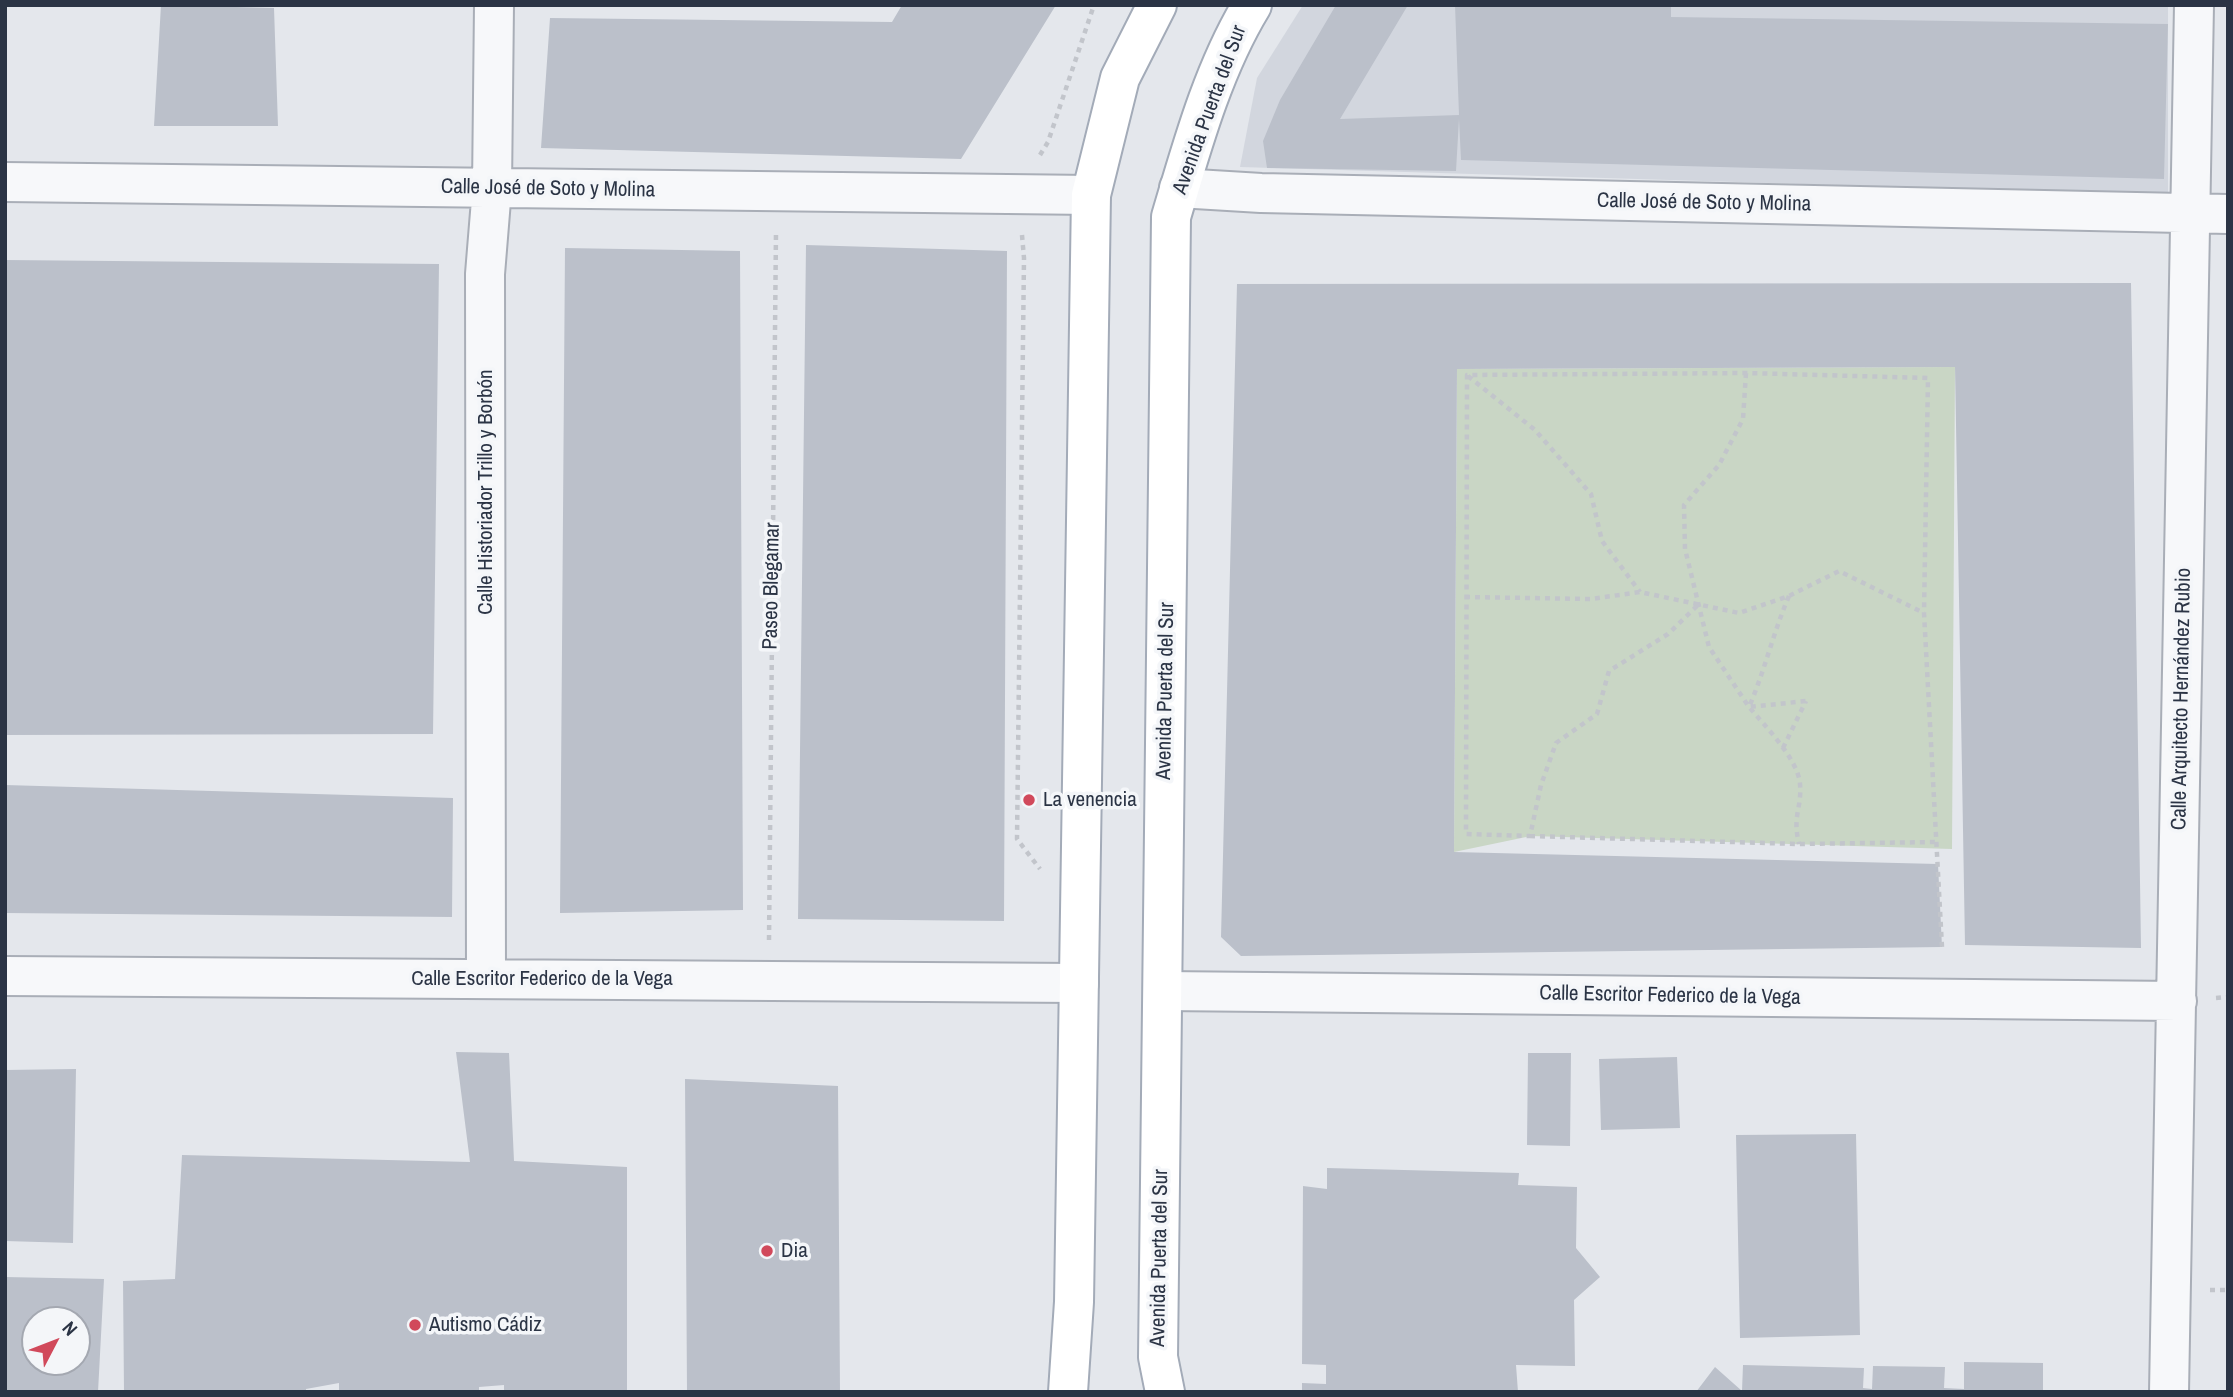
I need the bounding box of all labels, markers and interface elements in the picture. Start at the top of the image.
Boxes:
street label: Avenida Puerta del Sur [1168,22,1252,198]
street label: Calle José de Soto y Molina [441,175,655,203]
street label: Calle José de Soto y Molina [1597,189,1811,217]
street label: Calle Historiador Trillo y Borbón [473,369,499,615]
street label: Paseo Blegamar [758,522,786,650]
street label: Calle Arquitecto Hernández Rubio [2167,568,2197,830]
street label: Avenida Puerta del Sur [1152,602,1180,780]
place label: La venencia [1043,787,1137,813]
marker: La venencia [1021,792,1037,808]
street label: Calle Escritor Federico de la Vega [411,966,673,992]
street label: Calle Escritor Federico de la Vega [1539,981,1801,1011]
street label: Avenida Puerta del Sur [1146,1169,1174,1347]
place label: Dia [781,1238,808,1264]
marker: Dia [759,1243,775,1259]
north arrow [21,1306,91,1376]
place label: Autismo Cádiz [429,1312,542,1338]
text: N [57,1315,84,1341]
marker: Autismo Cádiz [407,1317,423,1333]

